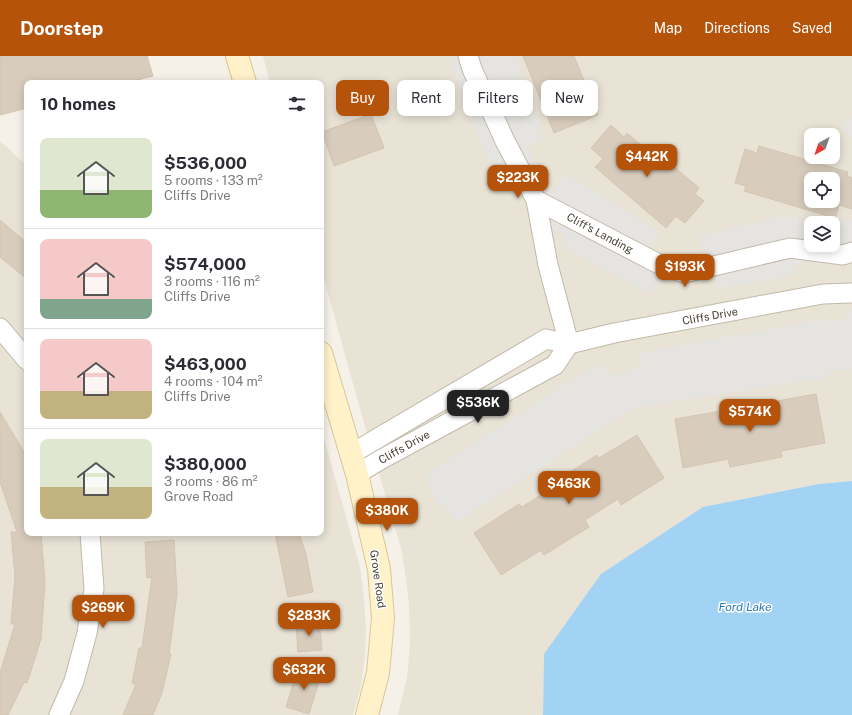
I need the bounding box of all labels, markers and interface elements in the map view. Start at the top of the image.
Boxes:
text: Doorstep [20,17,103,39]
text: Map [654,20,682,36]
text: Directions [704,20,770,36]
text: Saved [792,20,832,36]
chip: Buy [336,80,389,116]
chip: Rent [397,80,455,116]
chip: Filters [463,80,533,116]
chip: New [541,80,598,116]
icon: filters [286,93,308,115]
text: 10 homes [40,94,116,114]
north arrow [804,128,840,164]
map controls [804,128,840,252]
pin: $442K [619,144,675,178]
text: $442K [625,149,669,164]
text: $536,000 [164,153,247,173]
icon: home [72,154,120,202]
pin: $223K [490,165,546,199]
text: $223K [496,170,540,185]
button: locate [804,172,840,208]
text: 5 rooms · 133 m² [164,173,263,188]
text: Cliffs Drive [164,188,231,203]
street label: Cliff's Landing [565,210,635,256]
button: layers [804,216,840,252]
text: $574,000 [164,254,246,274]
pin: $193K [657,254,713,288]
icon: home [72,255,120,303]
text: $193K [665,259,705,274]
text: 3 rooms · 116 m² [164,274,260,289]
text: Cliffs Drive [164,289,231,304]
street label: Cliffs Drive [681,305,739,327]
text: $463,000 [164,354,247,374]
icon: home [72,355,120,403]
text: 4 rooms · 104 m² [164,374,263,389]
text: Cliffs Drive [164,389,231,404]
pin: $536K [450,390,506,424]
text: $536K [456,395,500,410]
pin: $574K [722,399,778,433]
text: $574K [728,404,772,419]
street label: Cliffs Drive [376,428,432,466]
text: $380,000 [164,454,247,474]
icon: home [72,455,120,503]
pin: $463K [541,471,597,505]
text: 3 rooms · 86 m² [164,474,258,489]
text: $463K [547,476,591,491]
text: Grove Road [164,489,233,504]
pin: $380K [359,498,415,532]
text: $380K [365,503,409,518]
street label: Grove Road [368,549,388,609]
pin: $269K [75,595,131,629]
text: $269K [81,600,125,615]
water label: Ford Lake [718,600,772,614]
pin: $283K [281,603,337,637]
text: $283K [287,608,331,623]
pin: $632K [276,657,332,691]
text: $632K [282,662,326,677]

